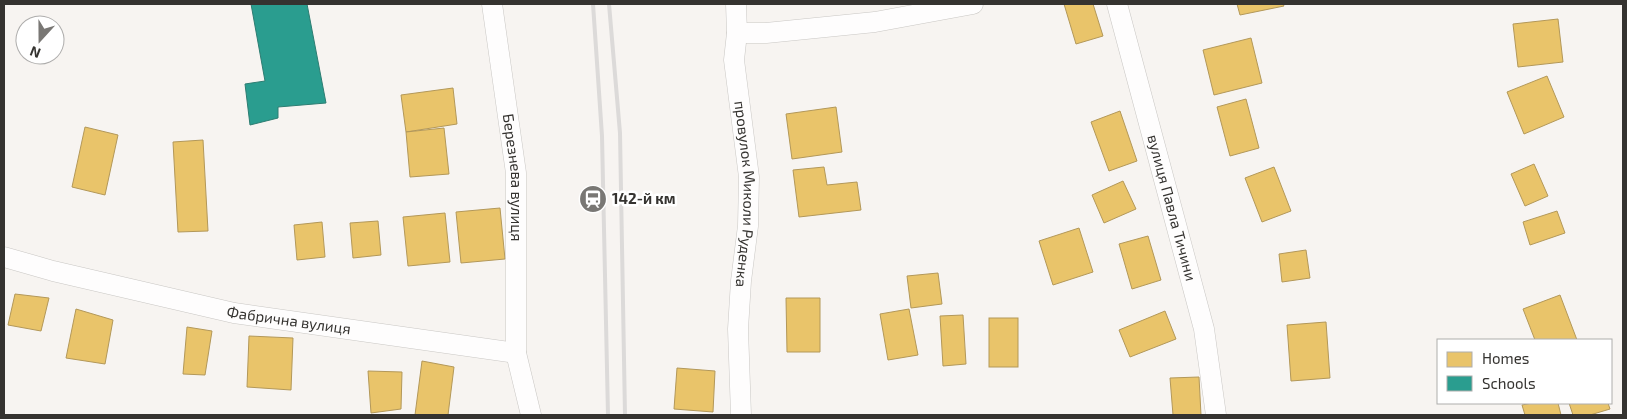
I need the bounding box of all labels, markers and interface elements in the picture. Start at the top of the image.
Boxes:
north arrow [15,15,65,65]
text: N [27,43,43,62]
street label: провулок Миколи Руденка [731,100,760,288]
street label: Березнева вулиця [500,112,526,241]
street label: вулиця Павла Тичини [1144,132,1201,283]
station icon: 142-й км [578,184,608,214]
place label: 142-й км [612,189,676,207]
street label: Фабрична вулиця [225,302,352,337]
legend [1437,339,1612,404]
text: Homes [1482,349,1529,367]
text: Schools [1482,374,1536,392]

